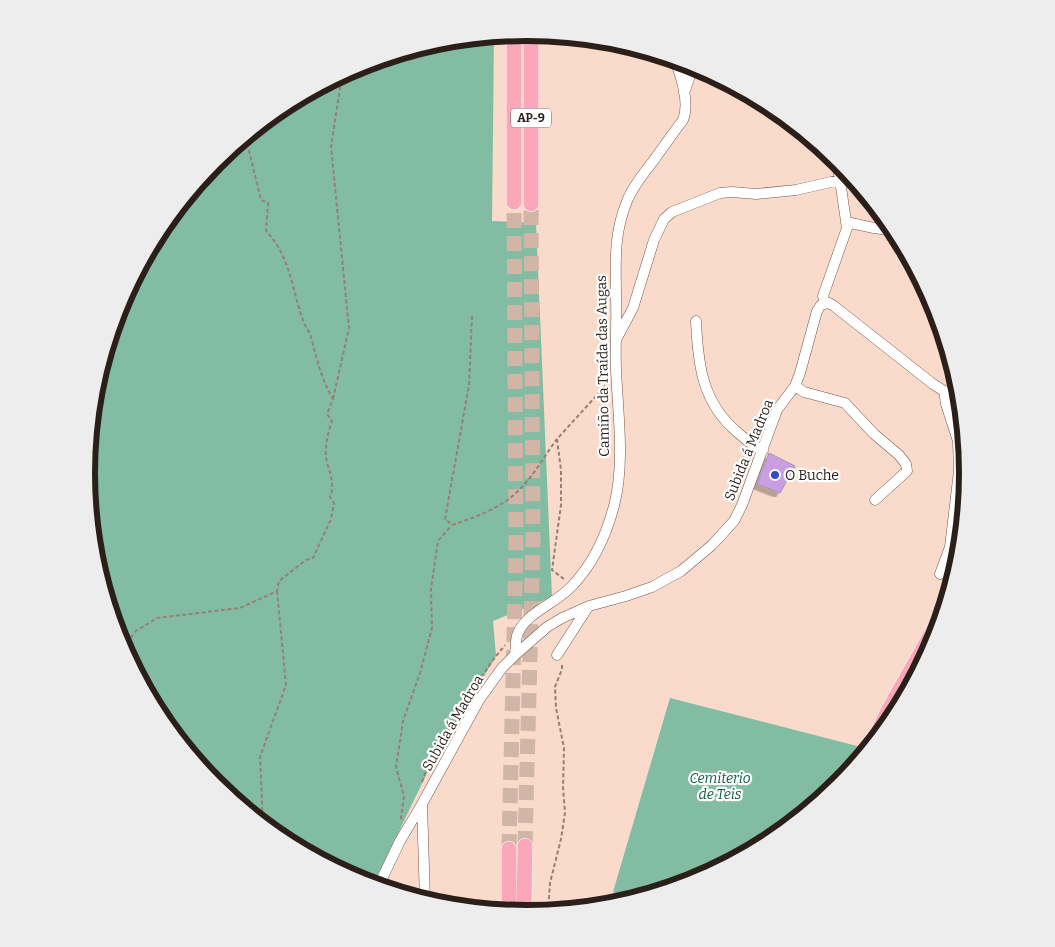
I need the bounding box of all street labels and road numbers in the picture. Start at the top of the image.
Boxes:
road number: AP-9 [511,109,551,128]
street label: Camiño da Traída das Augas [593,275,613,457]
street label: Subida á Madroa [721,396,777,503]
street label: Subida á Madroa [419,672,488,774]

